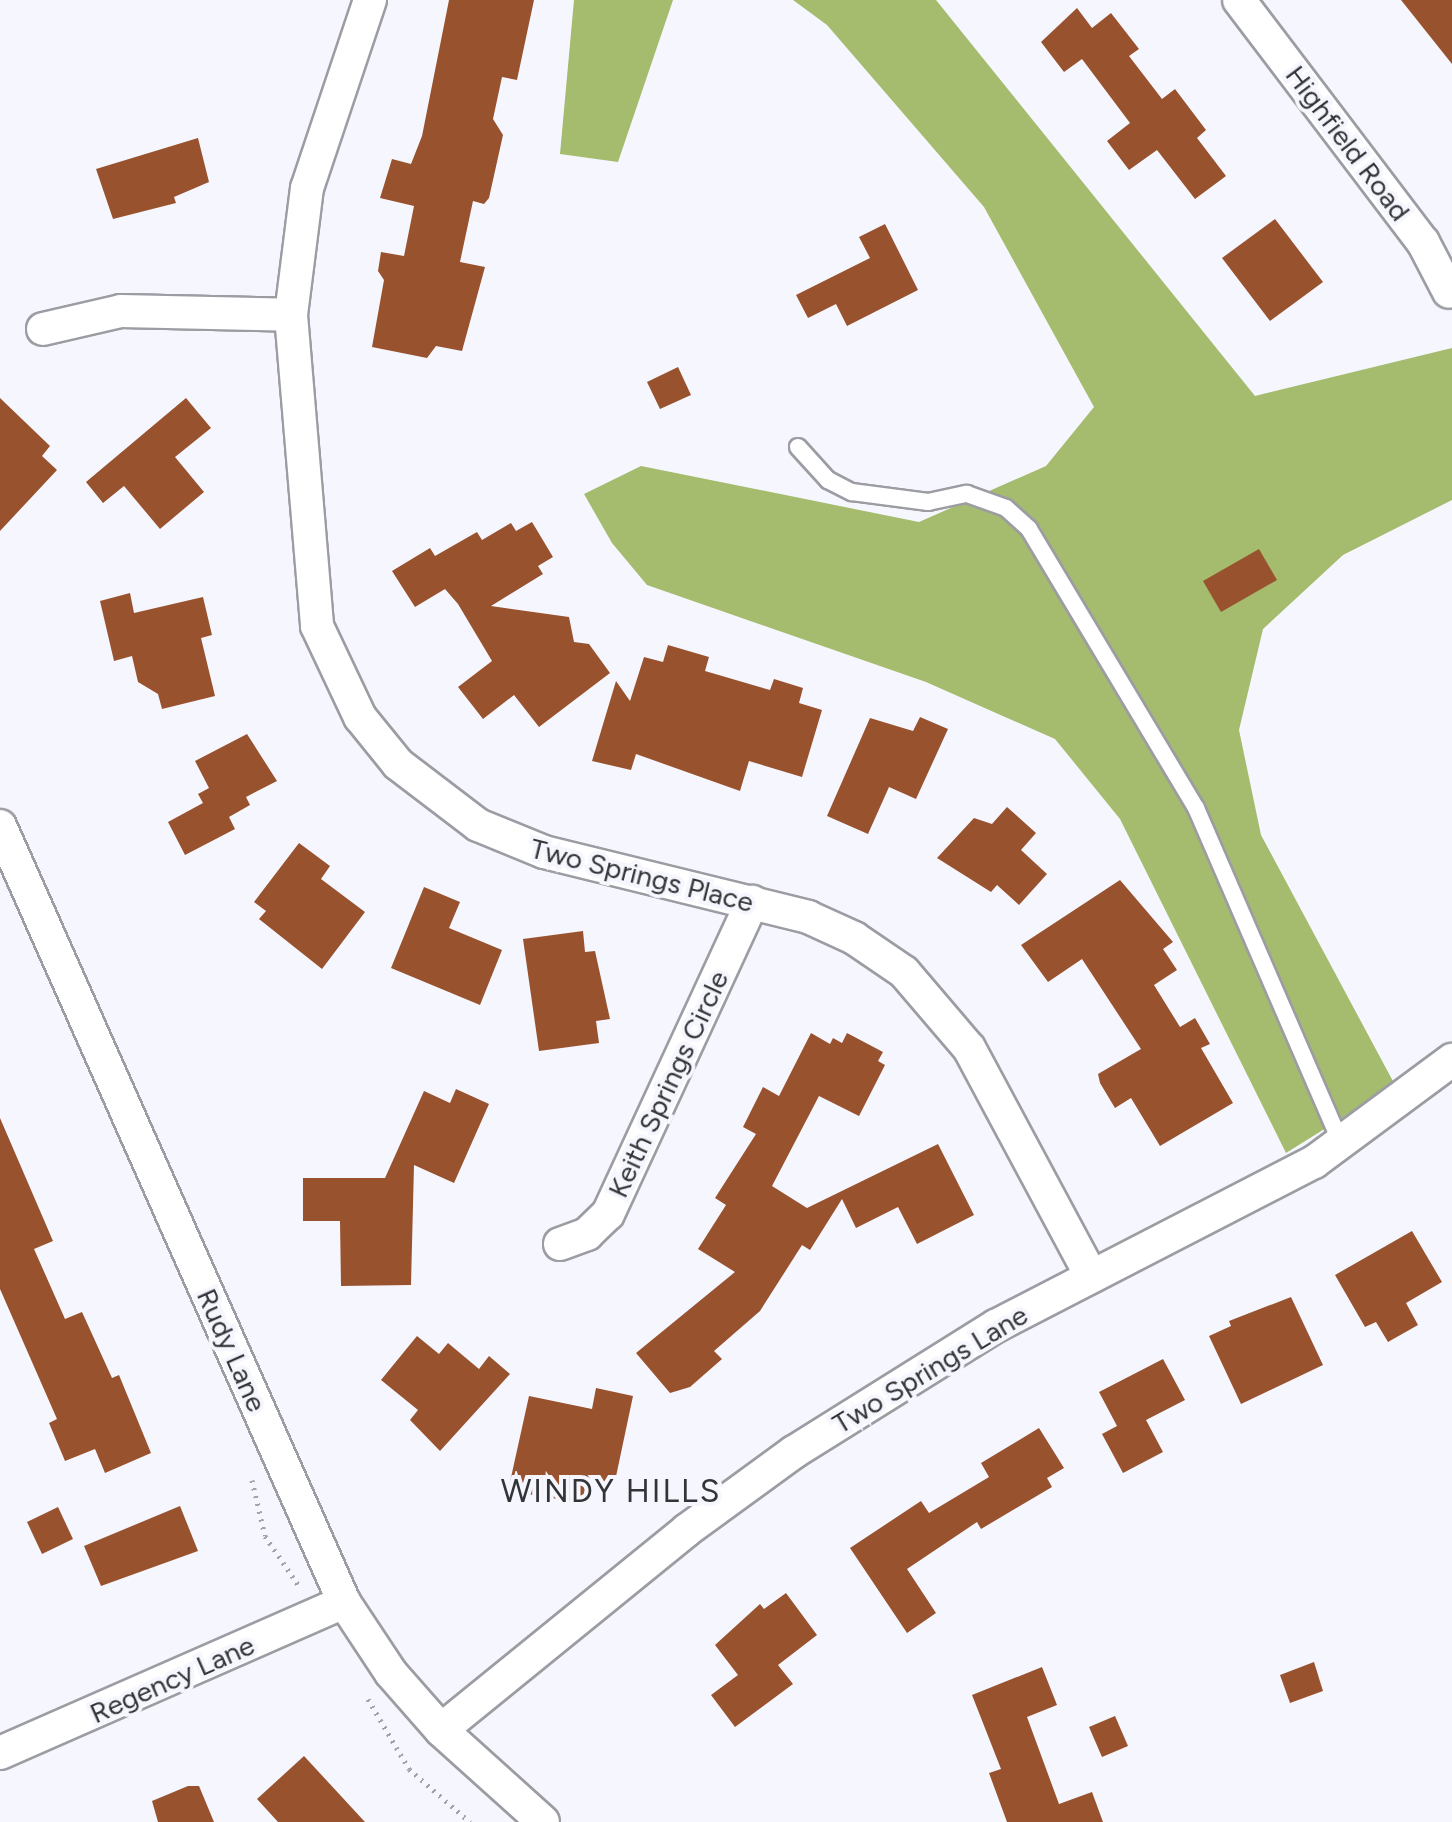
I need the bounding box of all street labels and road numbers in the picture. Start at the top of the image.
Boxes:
street label: Highfield Road [1279,59,1417,227]
street label: Two Springs Place [527,831,757,919]
street label: Keith Springs Circle [601,965,735,1203]
street label: Rudy Lane [190,1283,274,1417]
street label: Two Springs Lane [826,1298,1034,1440]
street label: Regency Lane [85,1628,259,1730]

